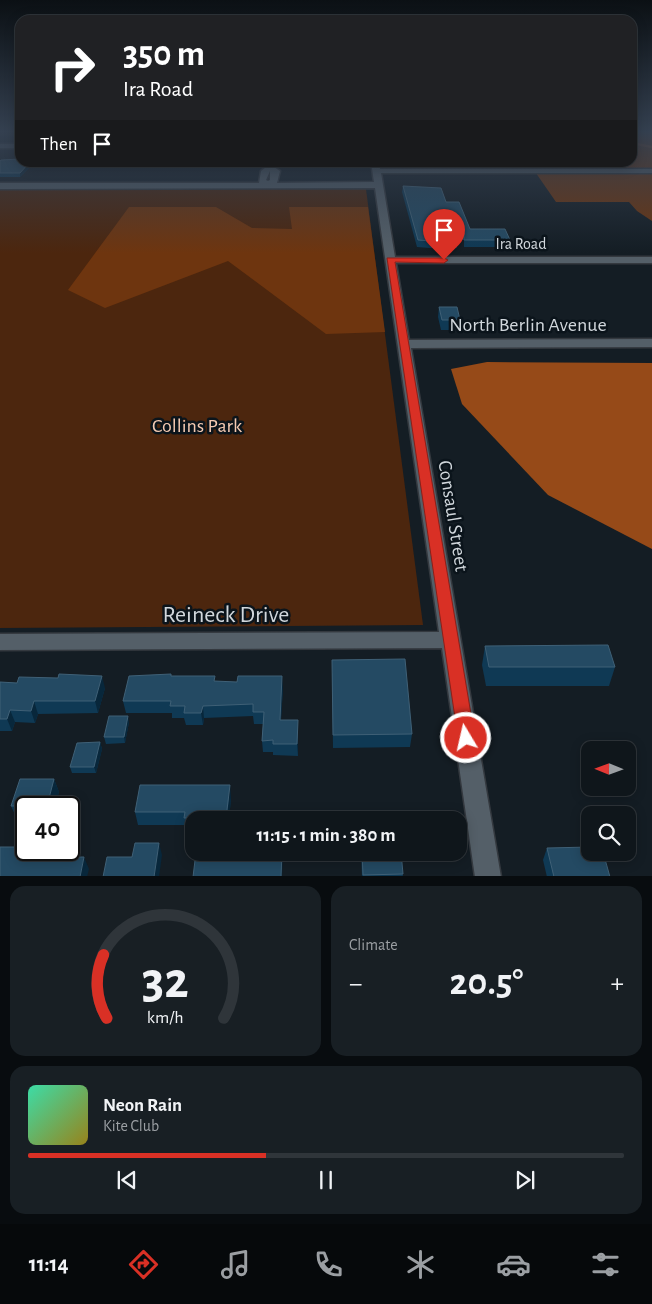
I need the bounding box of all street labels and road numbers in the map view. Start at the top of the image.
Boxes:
street label: Ira Road [496,236,547,252]
street label: North Berlin Avenue [449,315,607,335]
street label: Consaul Street [434,459,472,574]
street label: Reineck Drive [163,603,289,627]

